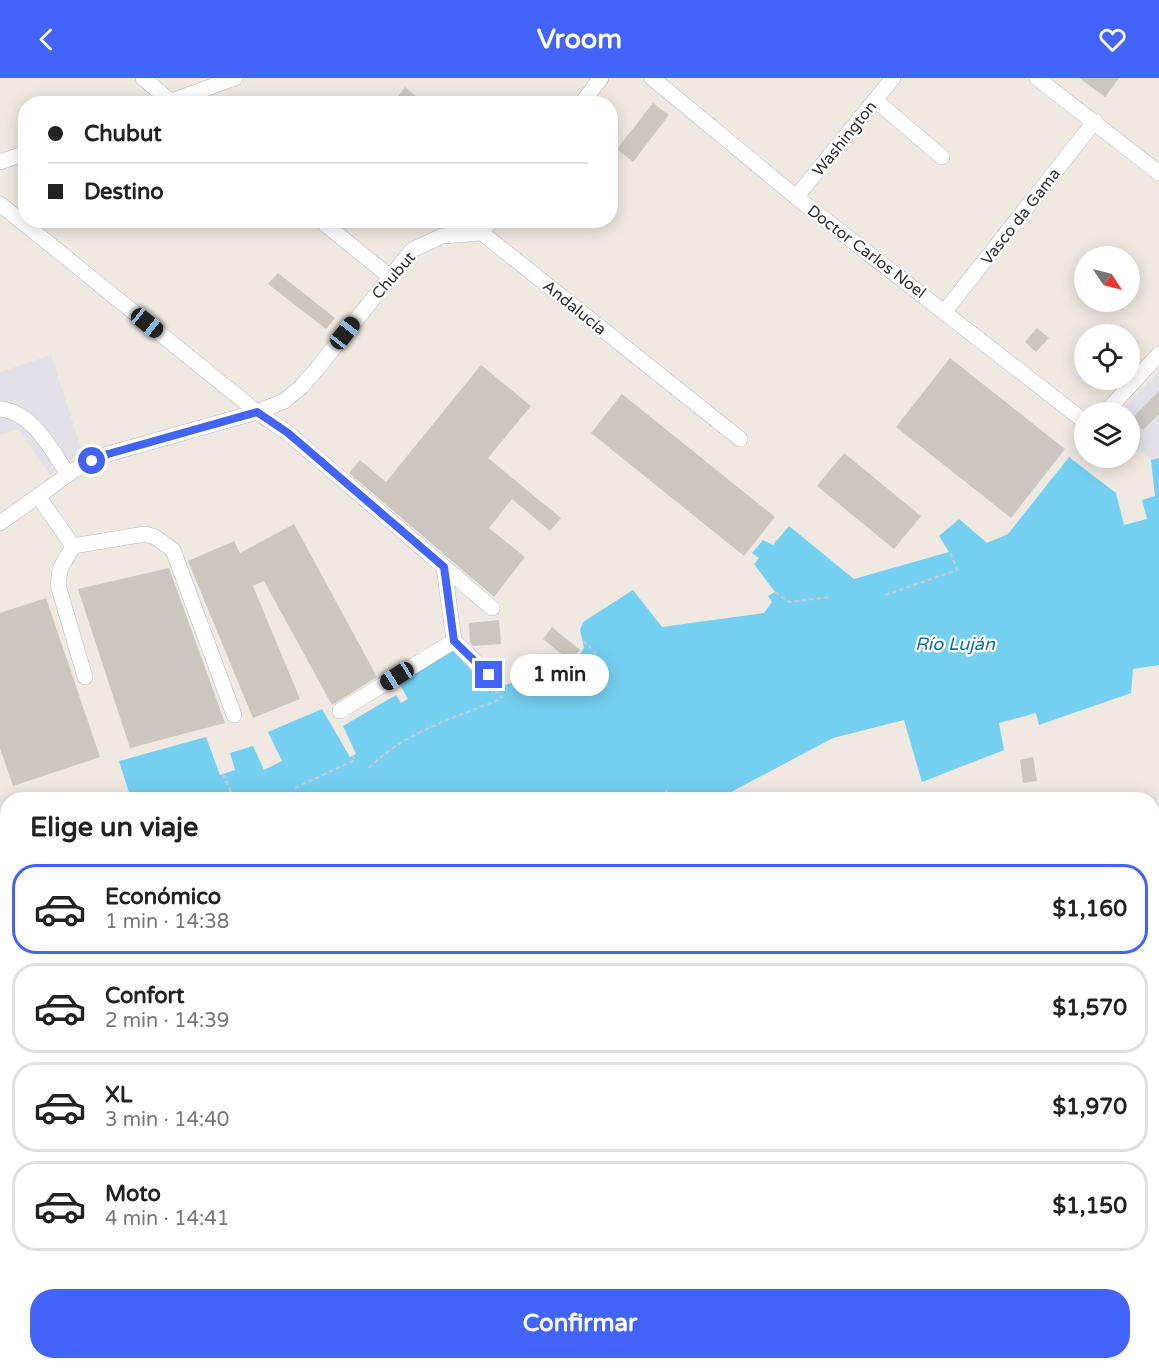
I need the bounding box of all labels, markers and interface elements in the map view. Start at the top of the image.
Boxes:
icon: back [30,23,63,56]
text: Vroom [537,23,622,56]
icon: heart [1096,23,1129,56]
street label: Washington [808,97,881,180]
text: Chubut [84,121,162,147]
street label: Vasco da Gama [977,164,1065,269]
text: Destino [84,179,164,205]
street label: Doctor Carlos Noel [803,201,930,303]
north arrow [1074,246,1140,312]
map controls [1074,246,1140,468]
street label: Chubut [368,248,420,304]
street label: Andalucía [539,276,610,339]
car [127,305,167,341]
car [327,313,363,353]
button: locate [1074,324,1140,390]
button: layers [1074,402,1140,468]
route start [78,447,105,474]
water label: Río Luján [915,633,996,655]
callout: 1 min [510,654,609,696]
car [377,659,417,693]
route end [475,661,502,688]
text: 1 min [533,663,586,687]
text: Elige un viaje [30,811,198,844]
icon: car [33,882,87,936]
text: Económico [105,884,221,910]
text: $1,160 [1052,896,1127,922]
text: 1 min · 14:38 [105,910,229,934]
icon: car [33,981,87,1035]
text: Confort [105,983,184,1009]
text: $1,570 [1052,995,1127,1021]
text: 2 min · 14:39 [105,1009,229,1033]
icon: car [33,1080,87,1134]
text: XL [105,1082,132,1108]
text: $1,970 [1052,1094,1127,1120]
text: 3 min · 14:40 [105,1108,229,1132]
icon: car [33,1179,87,1233]
text: Moto [105,1181,161,1207]
text: $1,150 [1052,1193,1127,1219]
text: 4 min · 14:41 [105,1207,229,1231]
button: Confirmar [30,1289,1130,1358]

